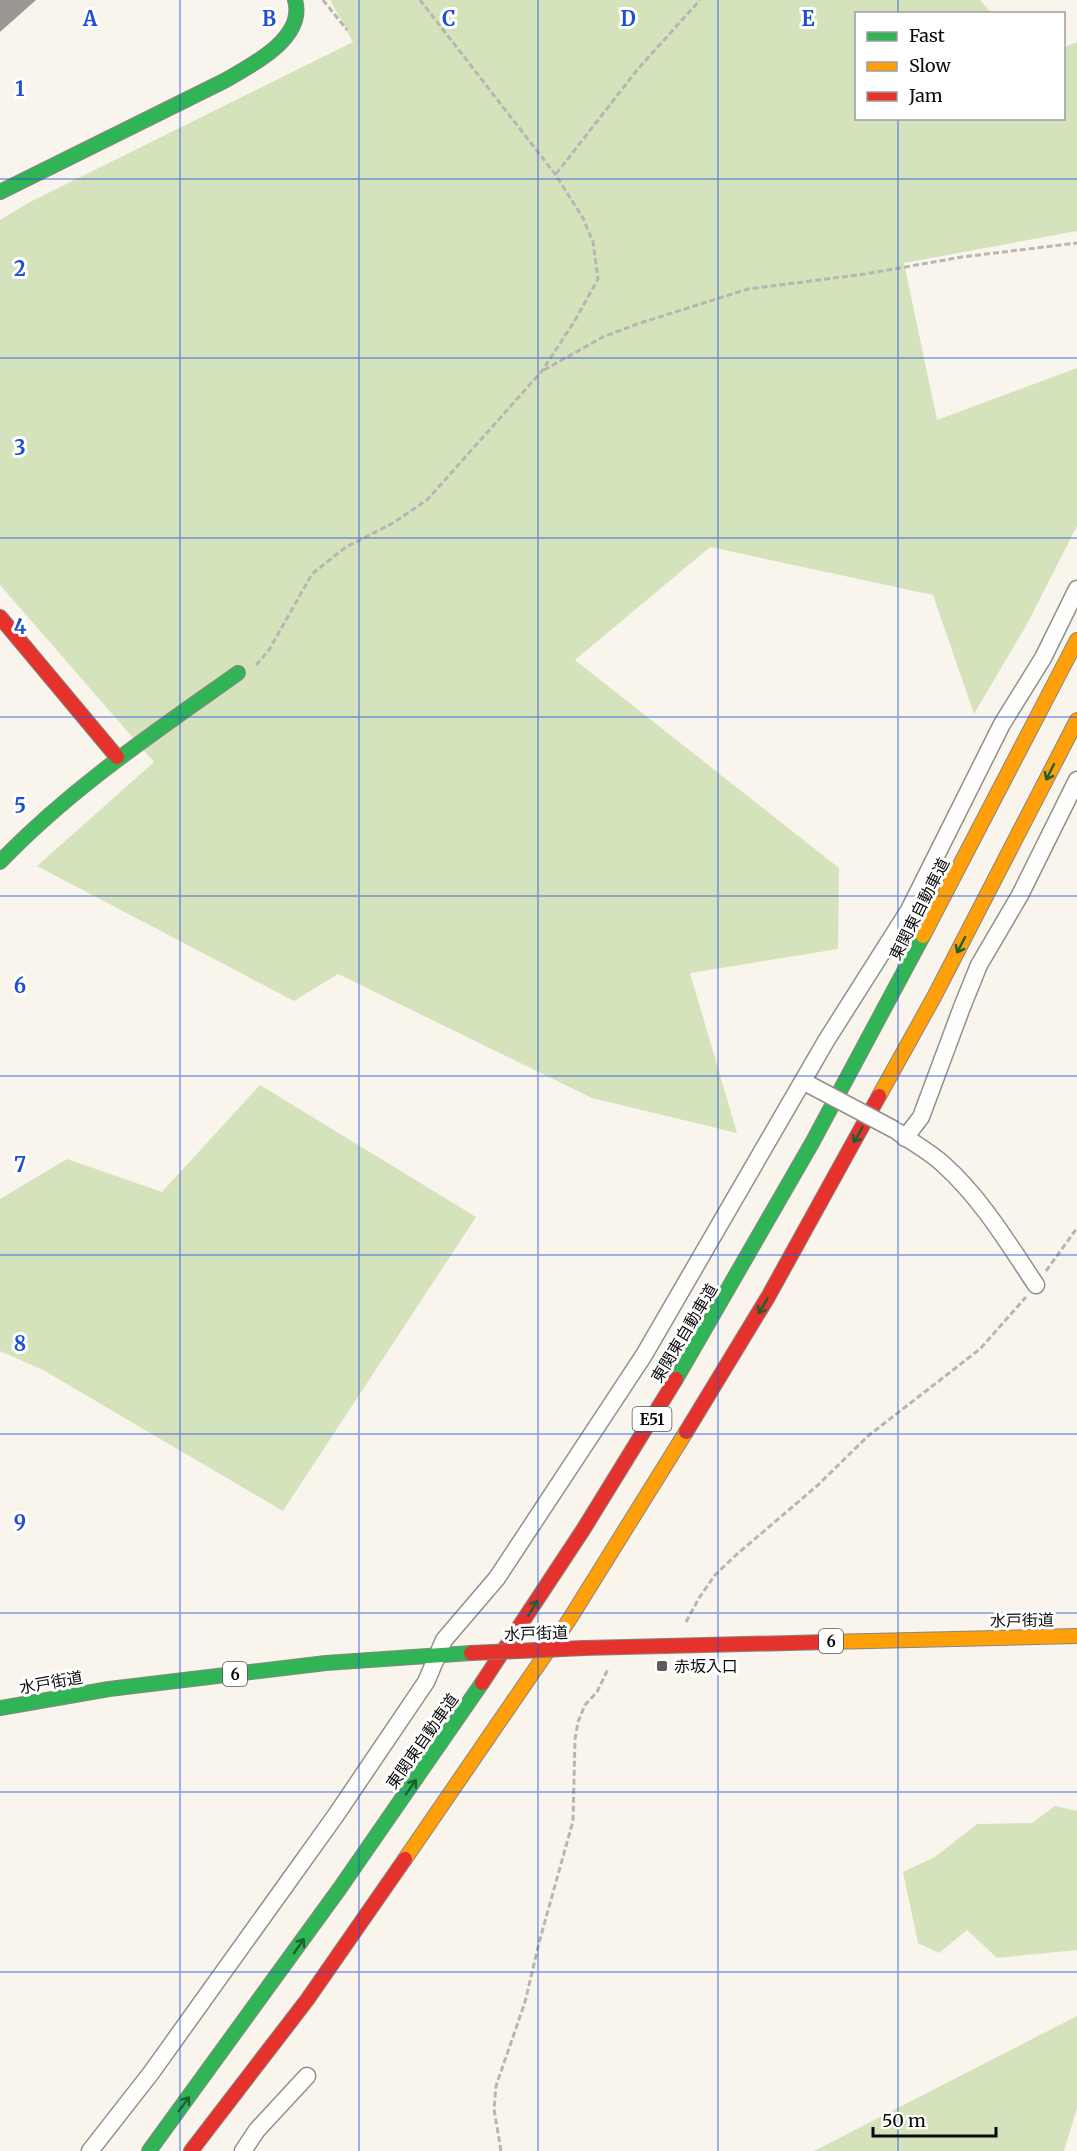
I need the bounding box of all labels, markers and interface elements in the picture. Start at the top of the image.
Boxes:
text: A [82,6,98,31]
text: B [262,6,276,31]
text: C [442,6,456,31]
text: D [620,6,636,31]
text: E [801,6,815,31]
legend [855,12,1065,120]
text: Fast [909,24,945,47]
text: Slow [909,54,952,77]
text: 1 [15,76,25,101]
text: Jam [908,84,943,107]
text: 2 [14,256,26,281]
text: 3 [14,435,26,460]
text: 4 [14,614,27,639]
one-way arrow [1044,763,1056,780]
text: 5 [14,793,26,818]
street label: 東関東自動車道 [885,855,953,963]
one-way arrow [955,936,966,954]
text: 6 [14,973,26,998]
one-way arrow [852,1126,863,1144]
text: 7 [14,1152,26,1177]
street label: 東関東自動車道 [647,1280,721,1386]
one-way arrow [757,1297,769,1314]
text: 8 [14,1331,26,1356]
road number: E51 [632,1407,672,1431]
text: 9 [14,1510,26,1535]
one-way arrow [527,1600,539,1617]
street label: 水戸街道 [990,1609,1054,1631]
street label: 水戸街道 [504,1622,568,1644]
road number: 6 [819,1629,843,1653]
place label: 赤坂入口 [674,1656,738,1676]
marker: 赤坂入口 [655,1659,669,1673]
road number: 6 [223,1662,247,1686]
street label: 水戸街道 [18,1667,84,1697]
street label: 東関東自動車道 [382,1689,462,1793]
one-way arrow [405,1779,417,1795]
one-way arrow [292,1938,305,1954]
one-way arrow [178,2096,190,2112]
scale bar [873,2100,996,2138]
text: 50 m [882,2109,926,2132]

